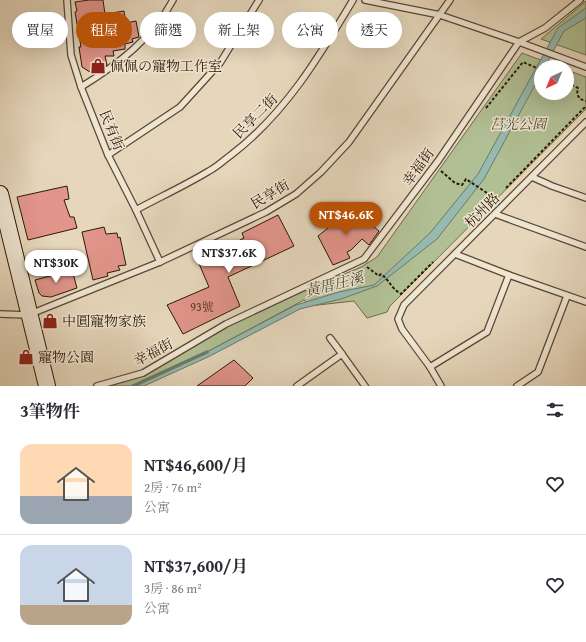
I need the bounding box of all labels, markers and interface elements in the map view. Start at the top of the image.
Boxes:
chip: 買屋 [12,12,68,48]
chip: 租屋 [76,12,132,48]
chip: 篩選 [140,12,196,48]
chip: 新上架 [204,12,274,48]
chip: 公寓 [282,12,338,48]
chip: 透天 [346,12,402,48]
place label: 佩佩の寵物工作室 [110,56,222,76]
shop icon: 佩佩の寵物工作室 [89,57,107,75]
north arrow [534,60,574,100]
map controls [534,60,574,100]
street label: 民享二街 [228,89,282,143]
street label: 民有街 [95,107,129,153]
park label: 莒光公園 [490,114,548,134]
street label: 幸福街 [398,144,438,190]
street label: 民享街 [247,175,293,213]
street label: 杭州路 [460,188,504,232]
pin: NT$46.6K [305,202,387,236]
text: NT$46.6K [318,205,374,224]
pin: NT$37.6K [188,240,270,274]
text: NT$37.6K [201,243,257,262]
pin: NT$30K [23,250,89,284]
text: NT$30K [34,253,78,272]
water label: 黃厝庄溪 [302,266,368,301]
house number: 93號 [190,298,214,315]
place label: 中圓寵物家族 [62,311,146,331]
shop icon: 中圓寵物家族 [41,312,59,330]
street label: 幸福街 [130,333,176,371]
place label: 寵物公園 [38,347,94,367]
shop icon: 寵物公園 [17,348,35,366]
text: 3筆物件 [20,398,80,423]
icon: filters [544,399,566,421]
text: NT$46,600/月 [144,452,248,477]
icon: home [52,460,100,508]
icon: heart [544,473,566,495]
text: 2房 · 76 m² [144,478,202,497]
text: 公寓 [144,498,170,517]
text: NT$37,600/月 [144,553,248,578]
icon: home [52,561,100,609]
icon: heart [544,574,566,596]
text: 3房 · 86 m² [144,579,202,598]
text: 公寓 [144,599,170,618]

